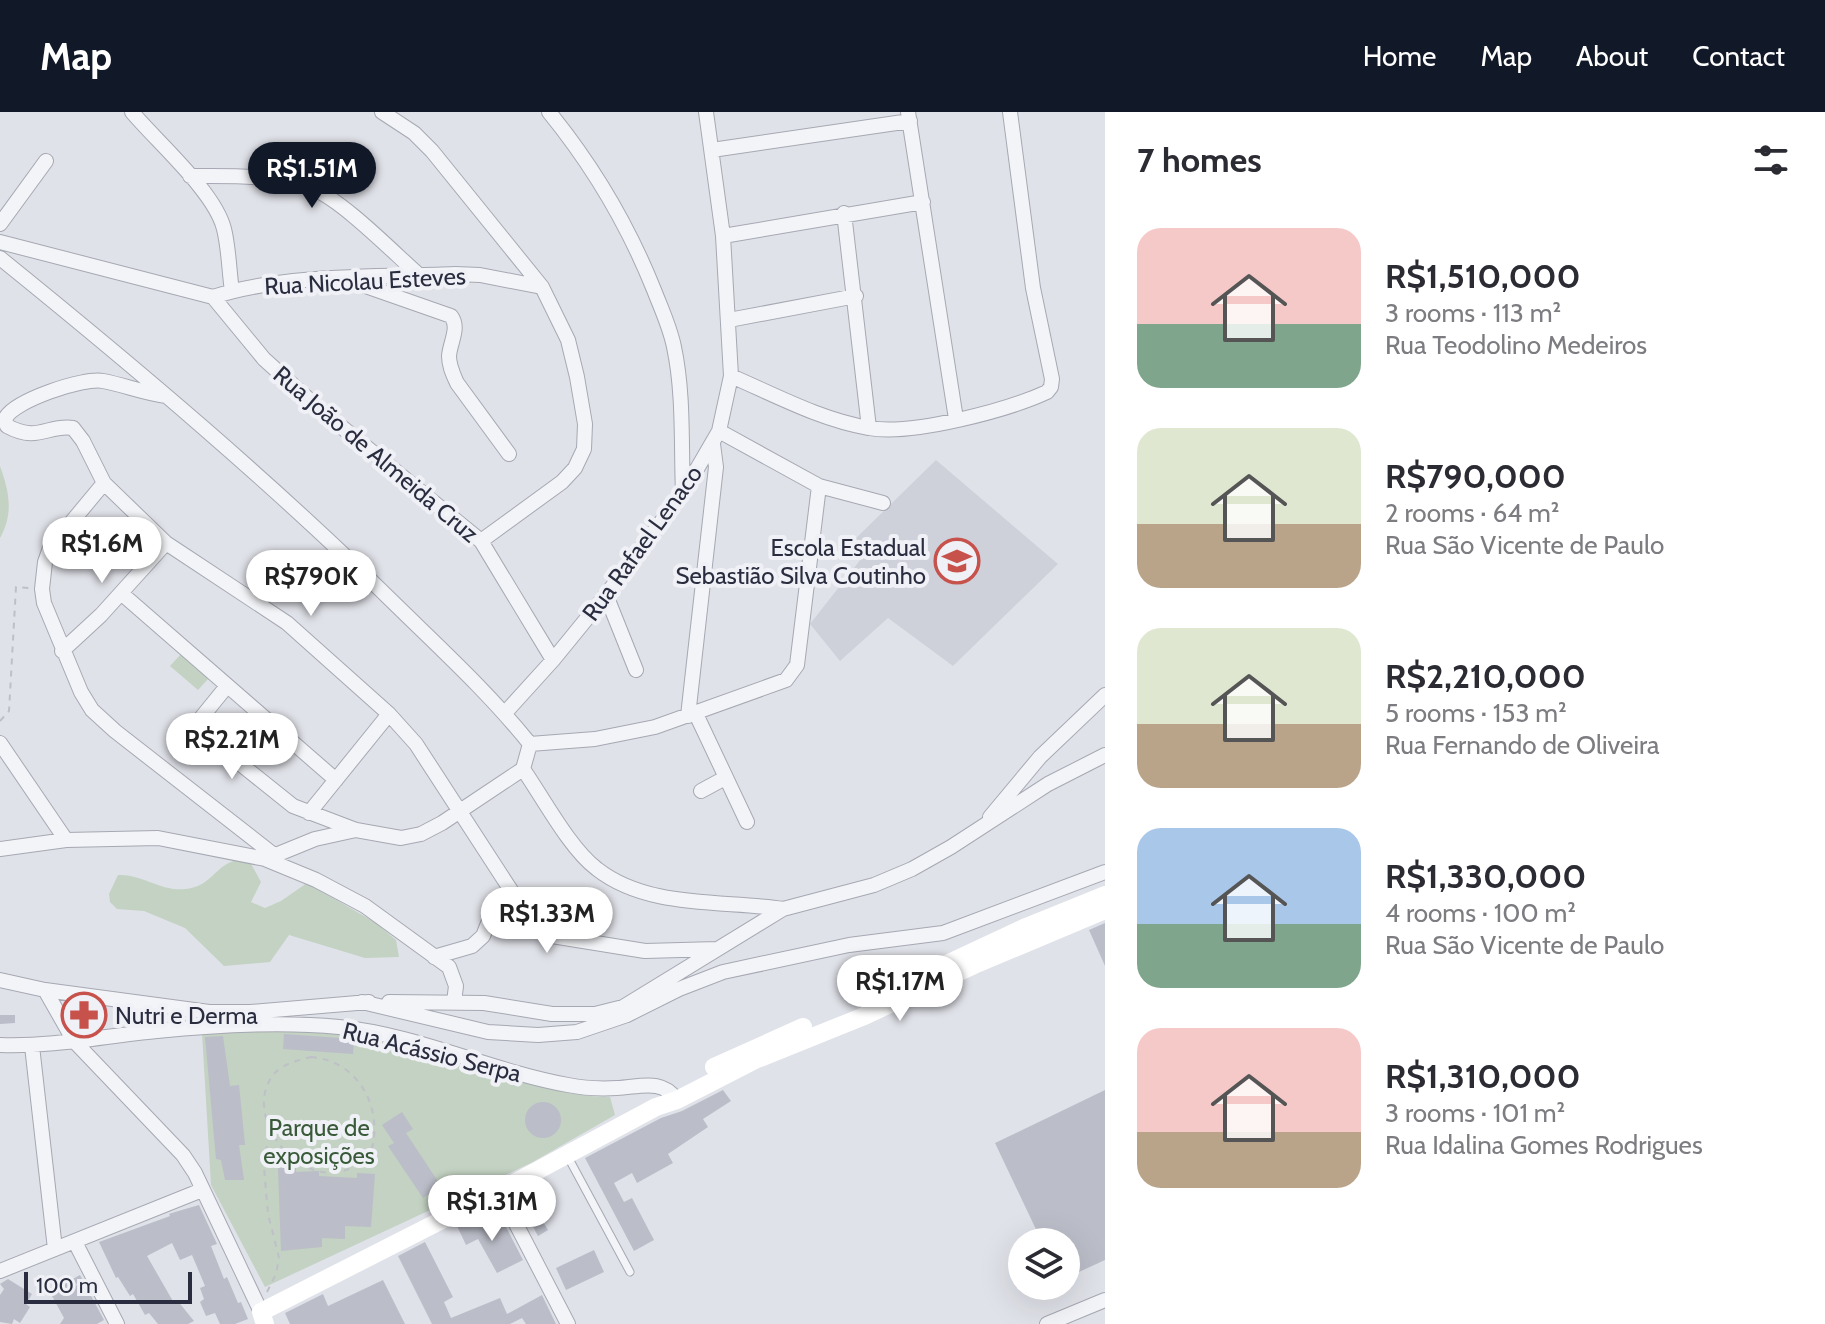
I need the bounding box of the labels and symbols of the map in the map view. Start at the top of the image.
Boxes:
pin: R$1.51M [238,142,386,210]
street label: Rua Nicolau Esteves [264,261,467,301]
street label: Rua João de Almeida Cruz [268,360,484,548]
street label: Rua Rafael Lenaco [576,460,708,626]
pin: R$1.6M [37,517,167,585]
place label: Escola Estadual Sebastião Silva Coutinho [676,533,926,590]
school or university icon: Escola Estadual Sebastião Silva Coutinho [933,537,981,585]
pin: R$790K [246,550,376,618]
pin: R$2.21M [158,713,306,781]
pin: R$1.33M [473,887,621,955]
pin: R$1.17M [826,955,974,1023]
pharmacy icon: Nutri e Derma [60,991,108,1039]
place label: Nutri e Derma [115,1001,258,1030]
street label: Rua Acássio Serpa [340,1016,525,1088]
park label: Parque de exposições [263,1113,375,1170]
pin: R$1.31M [418,1175,566,1243]
scale bar [24,1268,192,1304]

